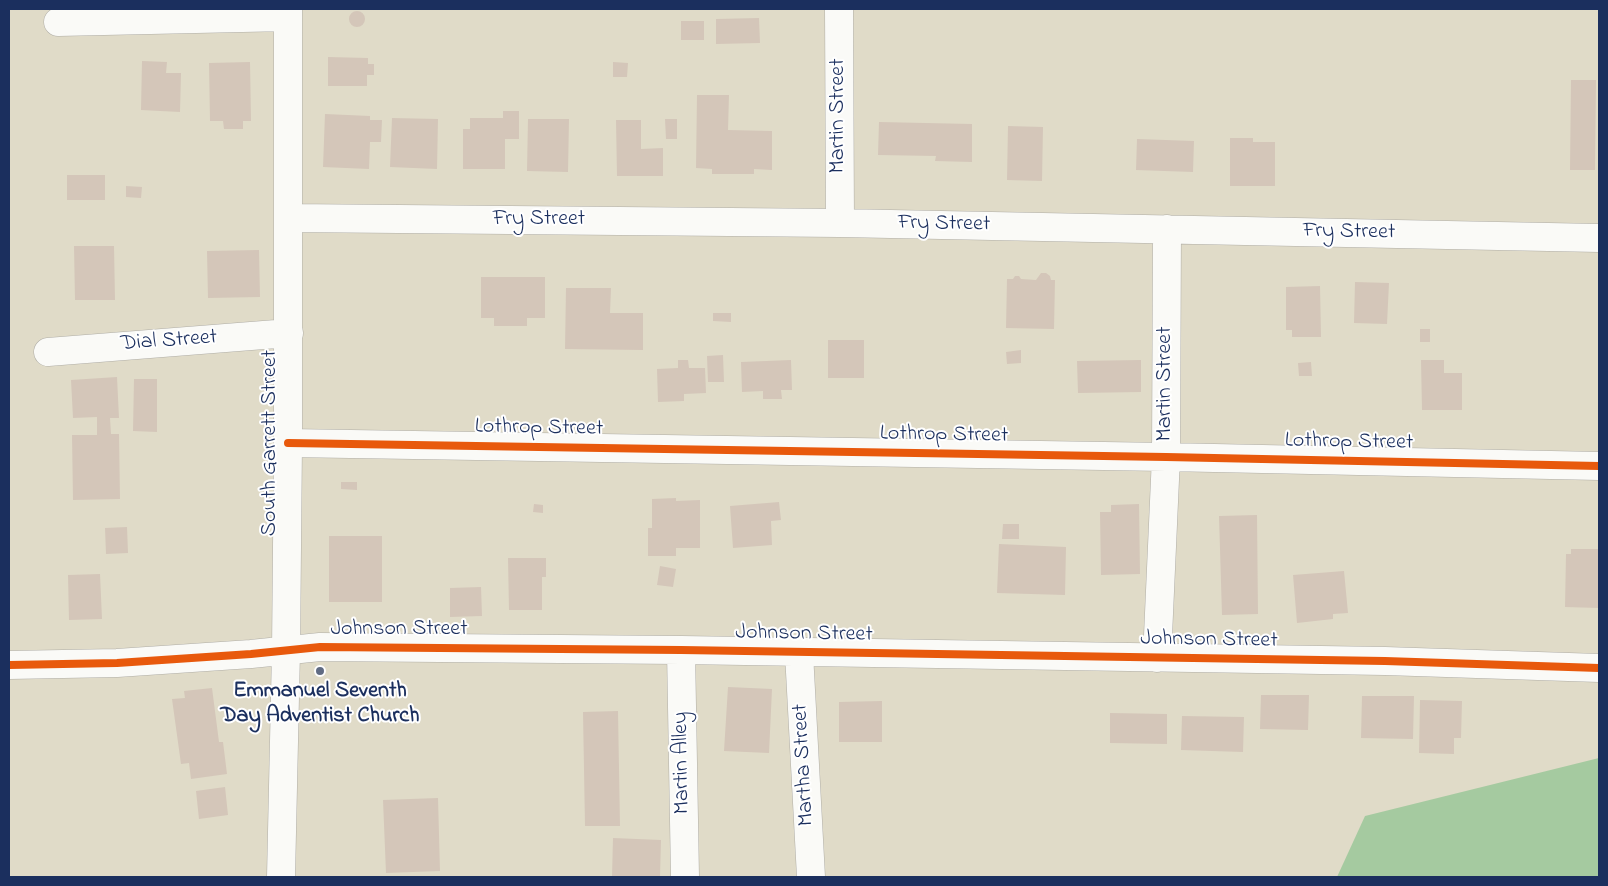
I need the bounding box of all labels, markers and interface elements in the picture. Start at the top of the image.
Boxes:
street label: Martin Street [826,58,852,174]
street label: Fry Street [493,207,585,233]
street label: Fry Street [898,211,990,239]
street label: Fry Street [1303,219,1395,247]
street label: Dial Street [120,325,218,359]
street label: Martin Street [1153,326,1179,442]
street label: South Garrett Street [258,350,284,536]
street label: Lothrop Street [474,415,604,443]
street label: Lothrop Street [879,422,1009,450]
street label: Lothrop Street [1284,429,1414,457]
street label: Johnson Street [330,617,468,643]
street label: Johnson Street [735,621,873,649]
street label: Johnson Street [1140,627,1278,655]
marker: Emmanuel Seventh Day Adventist Church [314,665,326,677]
place label: Emmanuel Seventh Day Adventist Church [220,679,420,730]
street label: Martha Street [789,703,821,827]
street label: Martin Alley [669,711,697,815]

